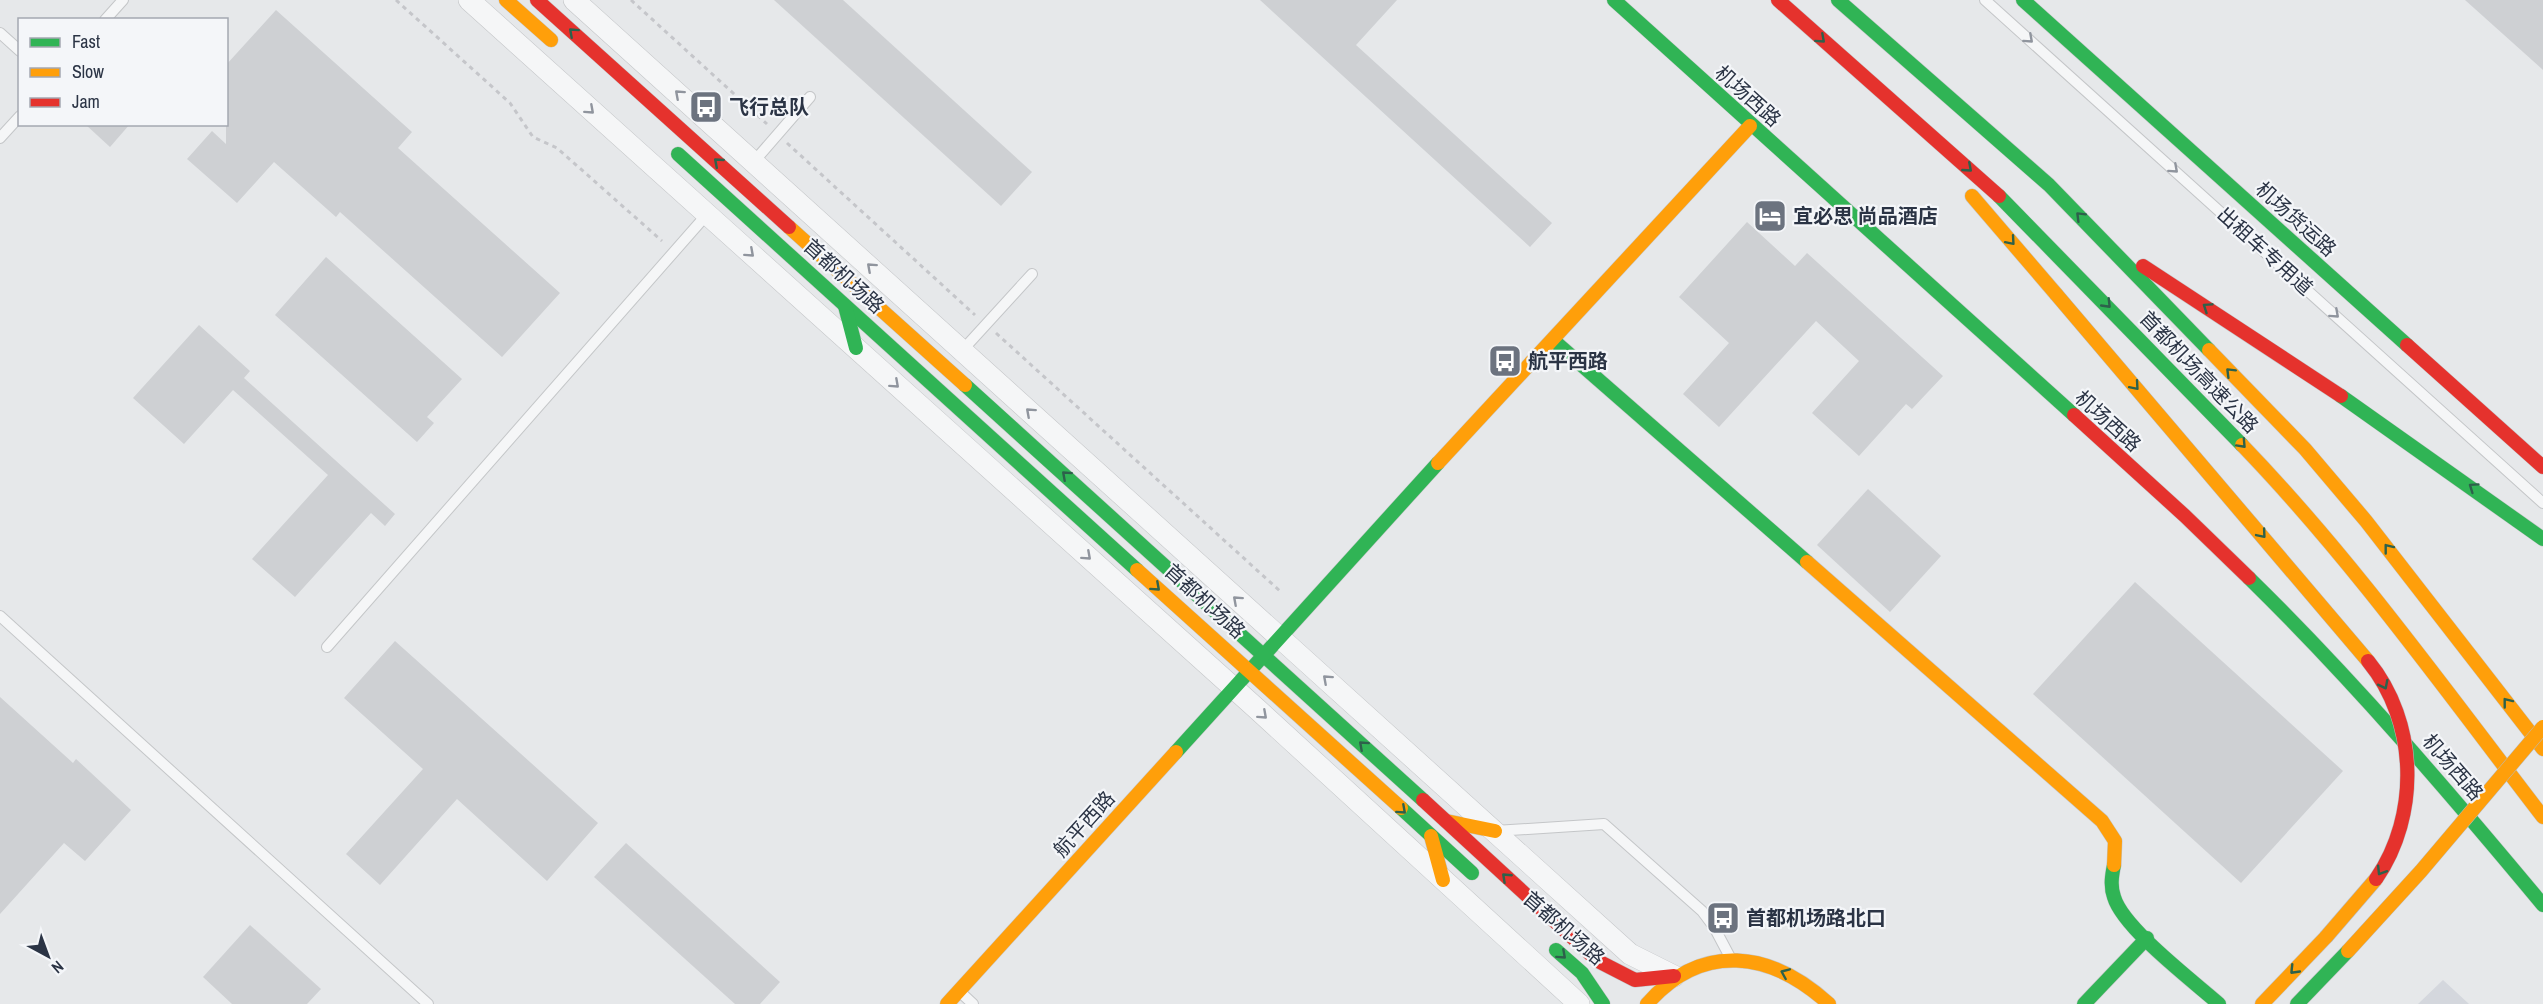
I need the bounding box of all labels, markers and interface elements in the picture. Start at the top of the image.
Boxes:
legend [18,18,228,126]
one-way arrow [569,28,580,39]
text: Fast [72,29,100,54]
one-way arrow [1814,32,1825,43]
one-way arrow [2022,32,2033,43]
text: Slow [72,59,104,84]
street label: 机场西路 [1710,59,1787,132]
text: Jam [72,89,100,114]
bus stop icon: 飞行总队 [688,89,724,125]
one-way arrow [675,90,685,101]
place label: 飞行总队 [729,93,809,120]
one-way arrow [583,103,594,114]
one-way arrow [714,158,725,169]
one-way arrow [1961,160,1972,171]
one-way arrow [2168,162,2178,173]
street label: 机场货运路 [2250,175,2343,262]
hotel icon: 宜必思 尚品酒店 [1752,198,1788,234]
street label: 出租车专用道 [2212,200,2319,301]
place label: 宜必思 尚品酒店 [1793,202,1938,229]
one-way arrow [2077,212,2087,223]
street label: 首都机场路 [798,232,891,319]
one-way arrow [2004,234,2015,245]
one-way arrow [743,246,754,257]
one-way arrow [867,263,877,274]
one-way arrow [2100,297,2111,307]
one-way arrow [2203,303,2214,314]
street label: 首都机场高速公路 [2134,305,2265,439]
one-way arrow [2328,307,2338,318]
bus stop icon: 航平西路 [1487,343,1523,379]
place label: 航平西路 [1528,347,1608,374]
one-way arrow [2227,368,2238,379]
one-way arrow [888,377,899,388]
one-way arrow [2128,379,2139,390]
street label: 机场西路 [2070,384,2147,457]
one-way arrow [1027,408,1037,419]
one-way arrow [2235,438,2246,448]
one-way arrow [1062,471,1073,482]
one-way arrow [2468,483,2479,494]
one-way arrow [2255,527,2266,538]
one-way arrow [2384,544,2395,555]
one-way arrow [1080,549,1091,560]
street label: 首都机场路 [1159,557,1252,644]
one-way arrow [1150,580,1160,591]
one-way arrow [1233,596,1244,607]
one-way arrow [1323,675,1334,686]
one-way arrow [2377,679,2389,690]
one-way arrow [2504,698,2515,709]
one-way arrow [1256,708,1267,719]
street label: 机场西路 [2417,728,2490,806]
one-way arrow [1359,741,1370,752]
street label: 航平西路 [1047,785,1120,862]
one-way arrow [1395,803,1406,814]
one-way arrow [2376,865,2388,875]
one-way arrow [1502,873,1513,884]
street label: 首都机场路 [1518,885,1611,971]
bus stop icon: 首都机场路北口 [1705,900,1741,936]
place label: 首都机场路北口 [1746,904,1886,931]
north arrow [18,926,78,986]
one-way arrow [1555,948,1566,959]
text: N [47,956,69,979]
one-way arrow [2290,964,2301,974]
one-way arrow [1780,968,1791,980]

